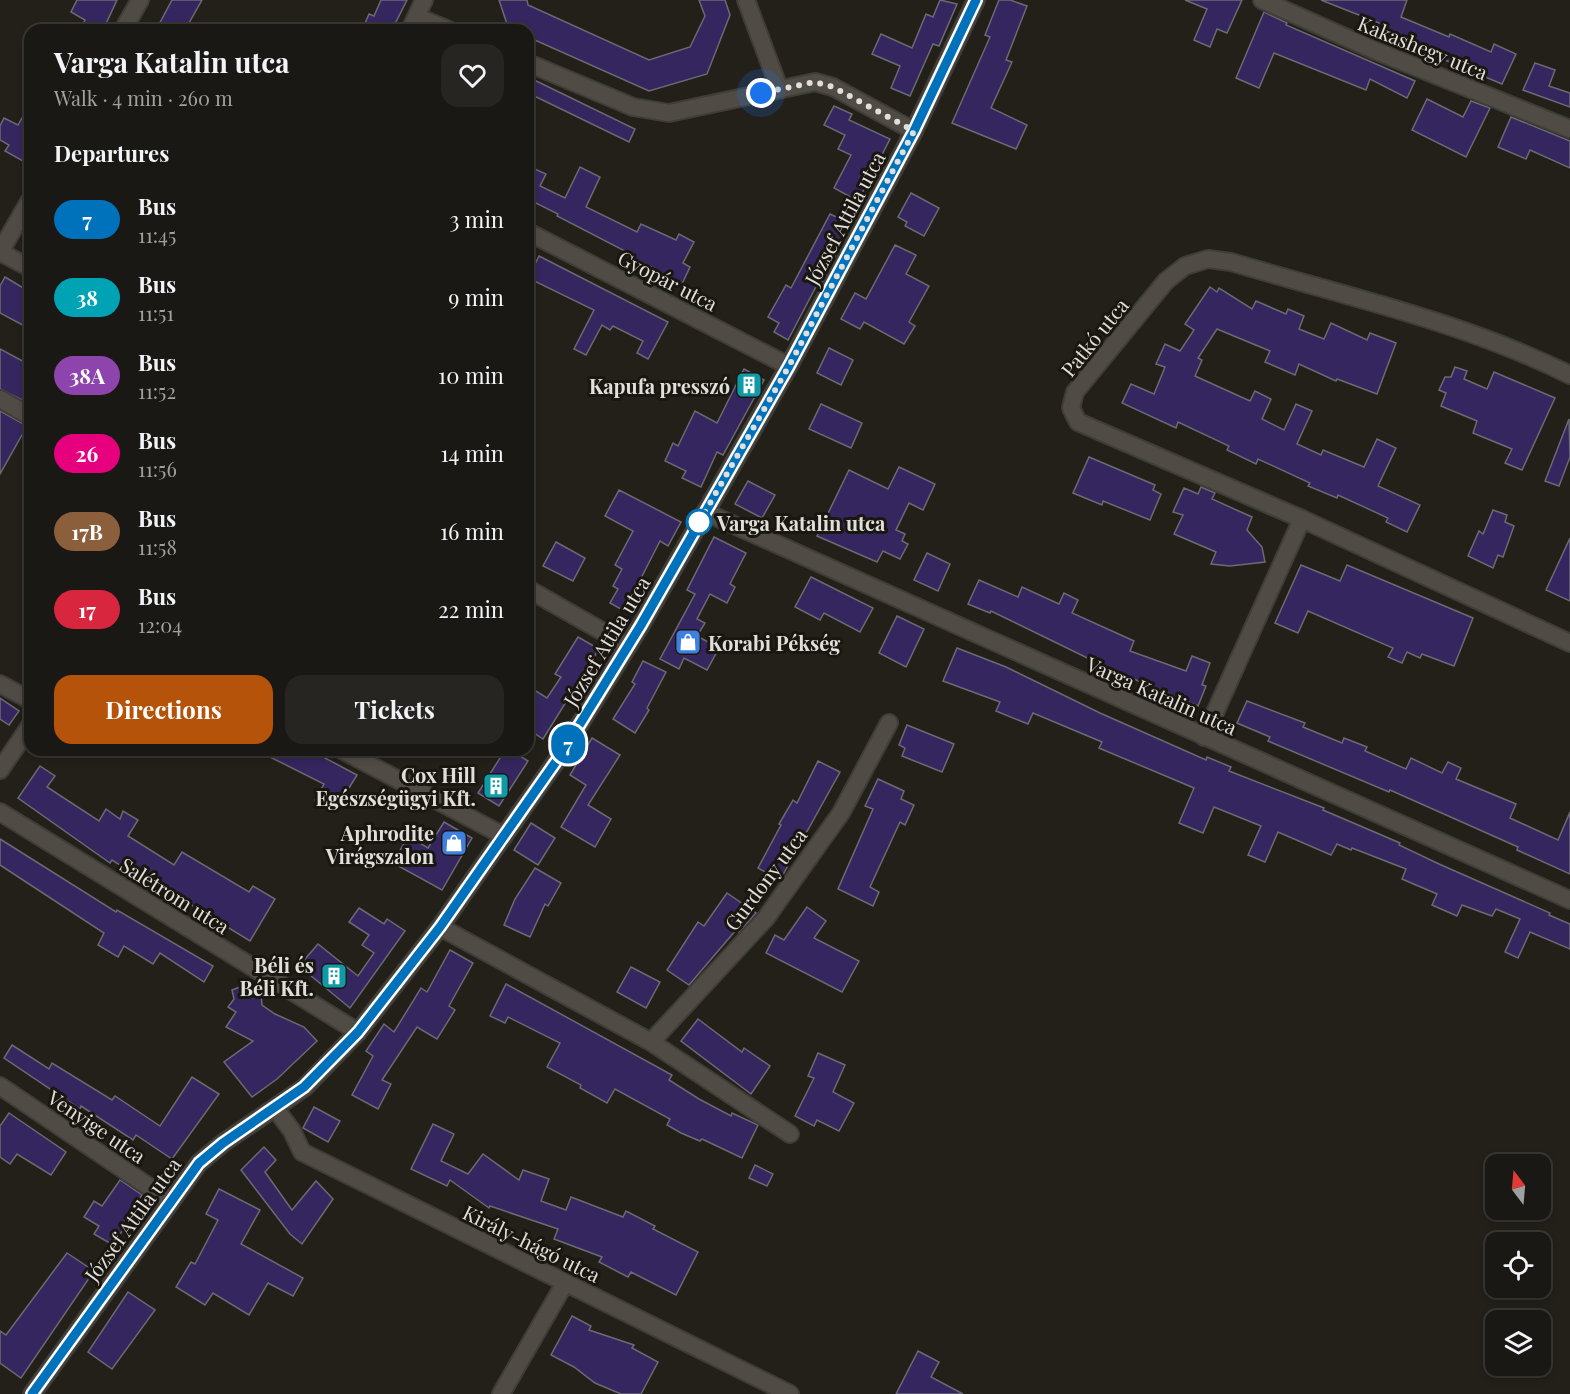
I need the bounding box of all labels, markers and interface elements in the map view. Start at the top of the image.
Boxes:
street label: Kakashegy utca [1354,9,1492,85]
text: Varga Katalin utca [54,43,290,80]
button: heart [441,44,504,107]
your location [746,78,776,108]
text: Walk · 4 min · 260 m [54,84,233,111]
text: Departures [54,138,169,168]
street label: József Attila utca [797,147,891,290]
text: Bus [138,191,176,221]
text: 3 min [449,204,504,234]
text: 7 [82,205,92,233]
text: 11:45 [138,221,176,248]
street label: Gyopár utca [614,243,722,317]
text: Bus [138,269,176,299]
text: 9 min [448,282,504,312]
text: 38 [76,283,98,311]
street label: Patkó utca [1054,292,1134,382]
text: 11:51 [138,299,174,326]
text: Bus [138,347,176,377]
text: 10 min [438,360,504,390]
text: 38A [69,361,105,389]
building icon: Kapufa presszó [734,370,764,400]
place label: Kapufa presszó [589,372,730,399]
text: 11:52 [138,377,176,404]
text: Bus [138,425,176,455]
text: 14 min [440,438,504,468]
text: 26 [76,439,98,467]
text: 11:56 [138,455,177,482]
text: Bus [138,503,176,533]
marker: Varga Katalin utca [686,509,712,535]
place label: Varga Katalin utca [716,509,886,536]
text: 16 min [440,516,504,546]
text: 17B [71,517,103,545]
text: 11:58 [138,533,177,560]
street label: József Attila utca [556,571,656,712]
text: Bus [138,581,176,611]
text: 22 min [438,594,504,624]
text: 17 [78,595,96,623]
text: 12:04 [138,611,182,638]
shop icon: Korabi Pékség [673,627,703,657]
place label: Korabi Pékség [708,629,840,656]
street label: Varga Katalin utca [1081,649,1242,740]
button: Directions [54,675,273,744]
button: Tickets [285,675,504,744]
line badge: 7 [548,724,588,764]
text: 7 [563,730,573,758]
place label: Cox Hill Egészségügyi Kft. [315,761,476,811]
building icon: Cox Hill Egészségügyi Kft. [481,771,511,801]
place label: Aphrodite Virágszalon [325,819,435,869]
street label: Gurdony utca [718,822,812,936]
shop icon: Aphrodite Virágszalon [439,828,469,858]
street label: Salétrom utca [115,851,235,939]
place label: Béli és Béli Kft. [240,951,314,1001]
building icon: Béli és Béli Kft. [319,961,349,991]
street label: Venyige utca [42,1083,151,1169]
street label: József Attila utca [77,1151,186,1287]
north arrow [1485,1154,1551,1220]
map controls [1485,1154,1551,1376]
street label: Király-hágó utca [459,1198,605,1288]
button: locate [1485,1232,1551,1298]
button: layers [1485,1310,1551,1376]

